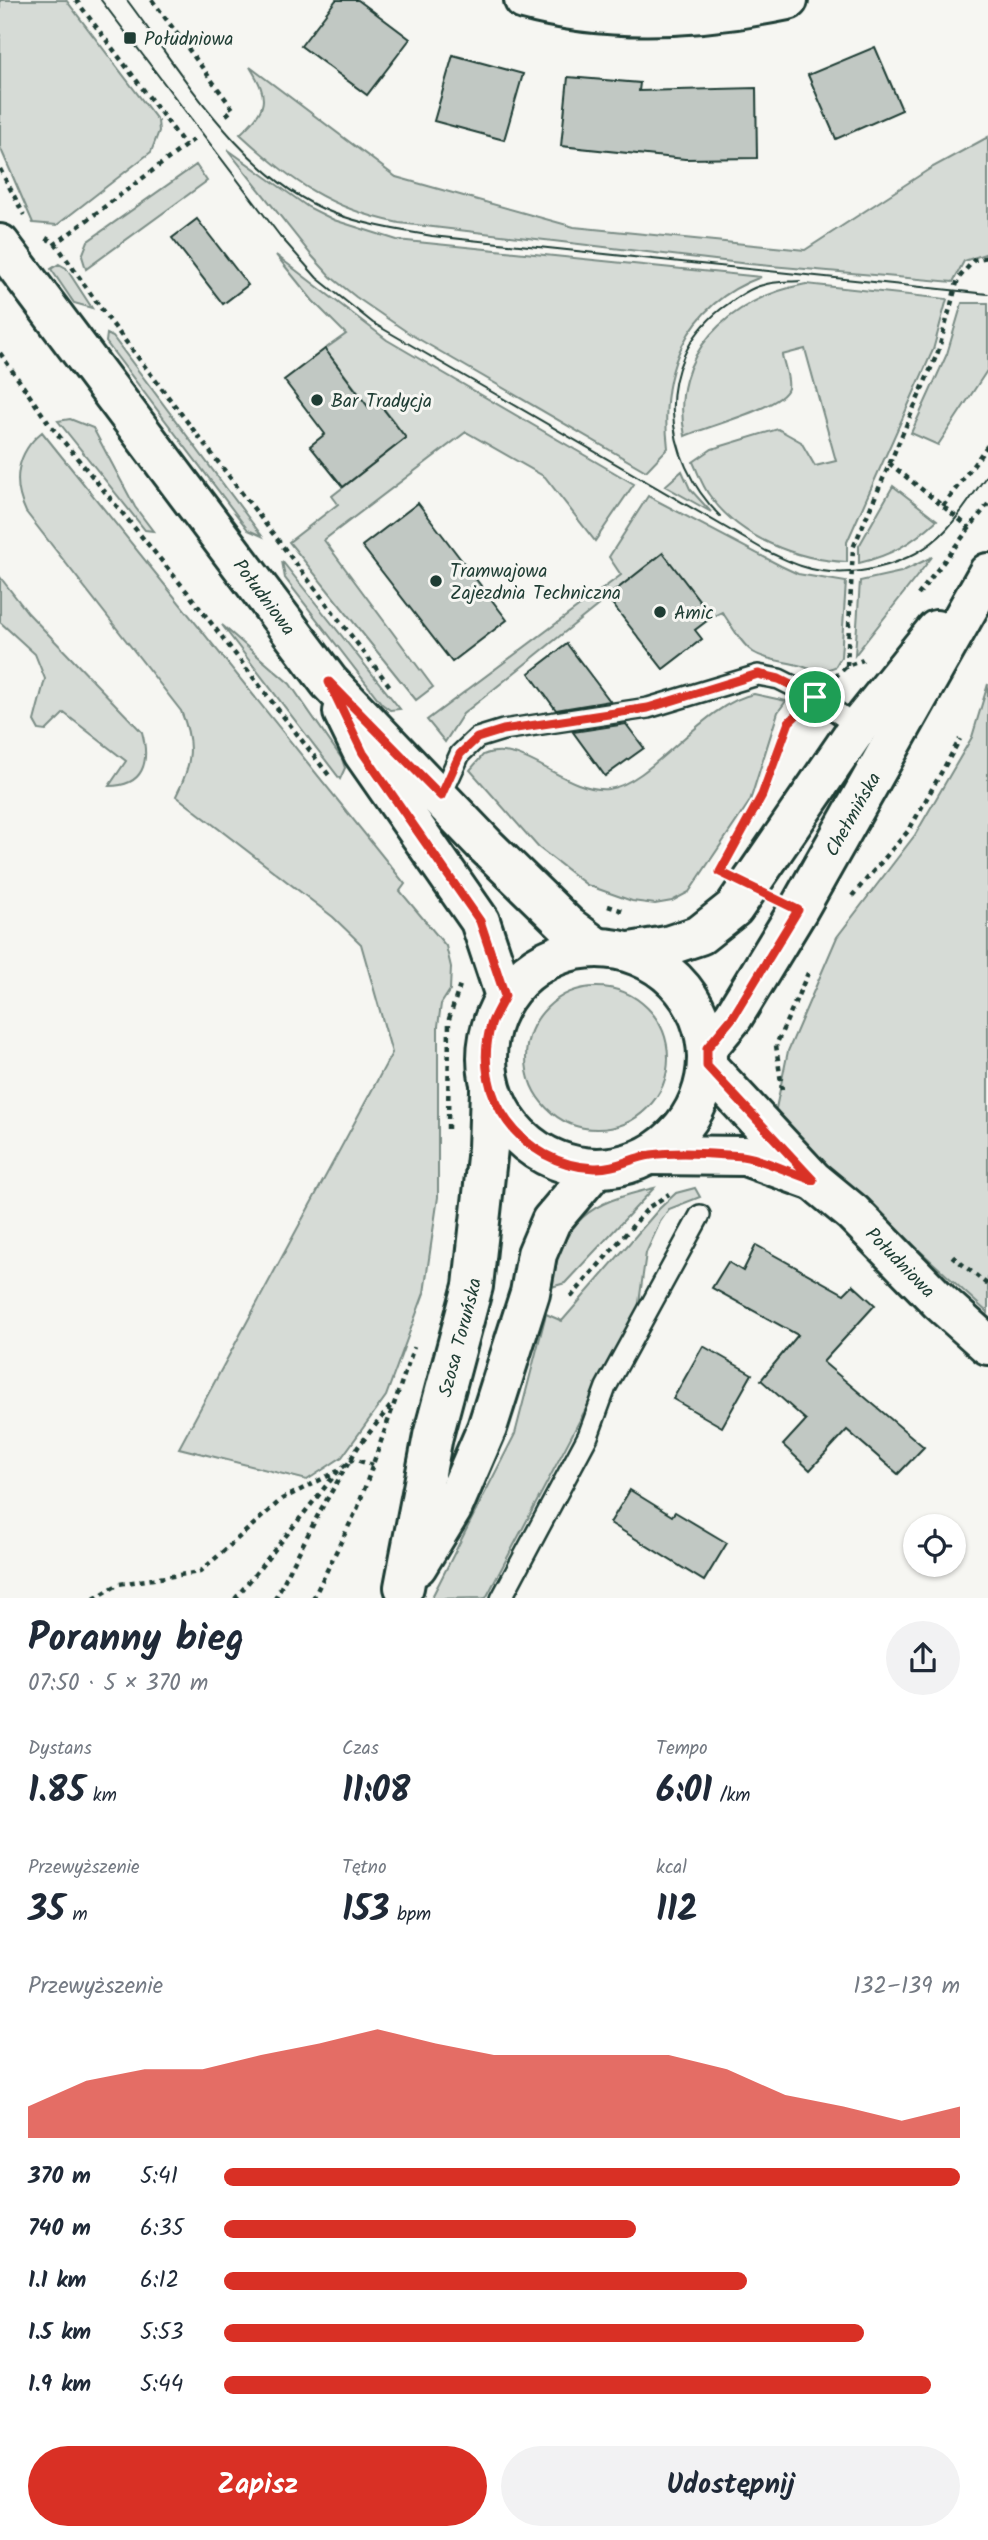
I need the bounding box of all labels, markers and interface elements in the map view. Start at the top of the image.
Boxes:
place label: Południowa [144,25,233,55]
marker: Południowa [122,30,138,46]
place label: Bar Tradycja [331,387,432,417]
marker: Bar Tradycja [309,392,325,408]
street label: Południowa [224,553,302,643]
place label: Tramwajowa Zajezdnia Techniczna [450,557,621,609]
marker: Tramwajowa Zajezdnia Techniczna [428,573,444,589]
place label: Amic [674,599,714,629]
marker: Amic [652,604,668,620]
pin [785,667,845,727]
icon: arrive [796,678,834,716]
street label: Chełmińska [818,767,890,863]
street label: Południowa [857,1221,941,1306]
street label: Szosa Toruńska [431,1277,491,1401]
map controls [903,1514,966,1577]
button: locate [903,1514,966,1577]
text: Poranny bieg [28,1610,244,1670]
button: share [886,1621,960,1695]
text: 07:50 · 5 × 370 m [28,1666,208,1702]
text: Dystans [28,1734,92,1764]
text: Czas [342,1734,379,1764]
text: Tempo [656,1734,708,1764]
text: 1.85 [28,1764,85,1820]
text: 11:08 [342,1764,410,1820]
text: 6:01 [656,1764,712,1820]
text: km [85,1781,117,1811]
text: /km [712,1781,751,1811]
text: Przewyższenie [28,1853,140,1883]
text: Tętno [342,1853,387,1883]
text: kcal [656,1853,687,1883]
text: 35 [28,1883,65,1939]
text: 153 [342,1883,389,1939]
text: 112 [656,1883,698,1939]
text: m [65,1900,88,1930]
text: bpm [389,1900,431,1930]
text: Przewyższenie [28,1969,163,2005]
text: 132–139 m [853,1969,960,2005]
text: 370 m [28,2159,91,2195]
text: 5:41 [140,2159,178,2195]
text: 740 m [28,2211,91,2247]
text: 6:35 [140,2211,184,2247]
text: 1.1 km [28,2263,86,2299]
text: 6:12 [140,2263,179,2299]
text: 1.5 km [28,2315,91,2351]
text: 5:53 [140,2315,184,2351]
text: 1.9 km [28,2367,91,2403]
text: 5:44 [140,2367,183,2403]
button: Zapisz [28,2446,487,2526]
button: Udostępnij [501,2446,960,2526]

